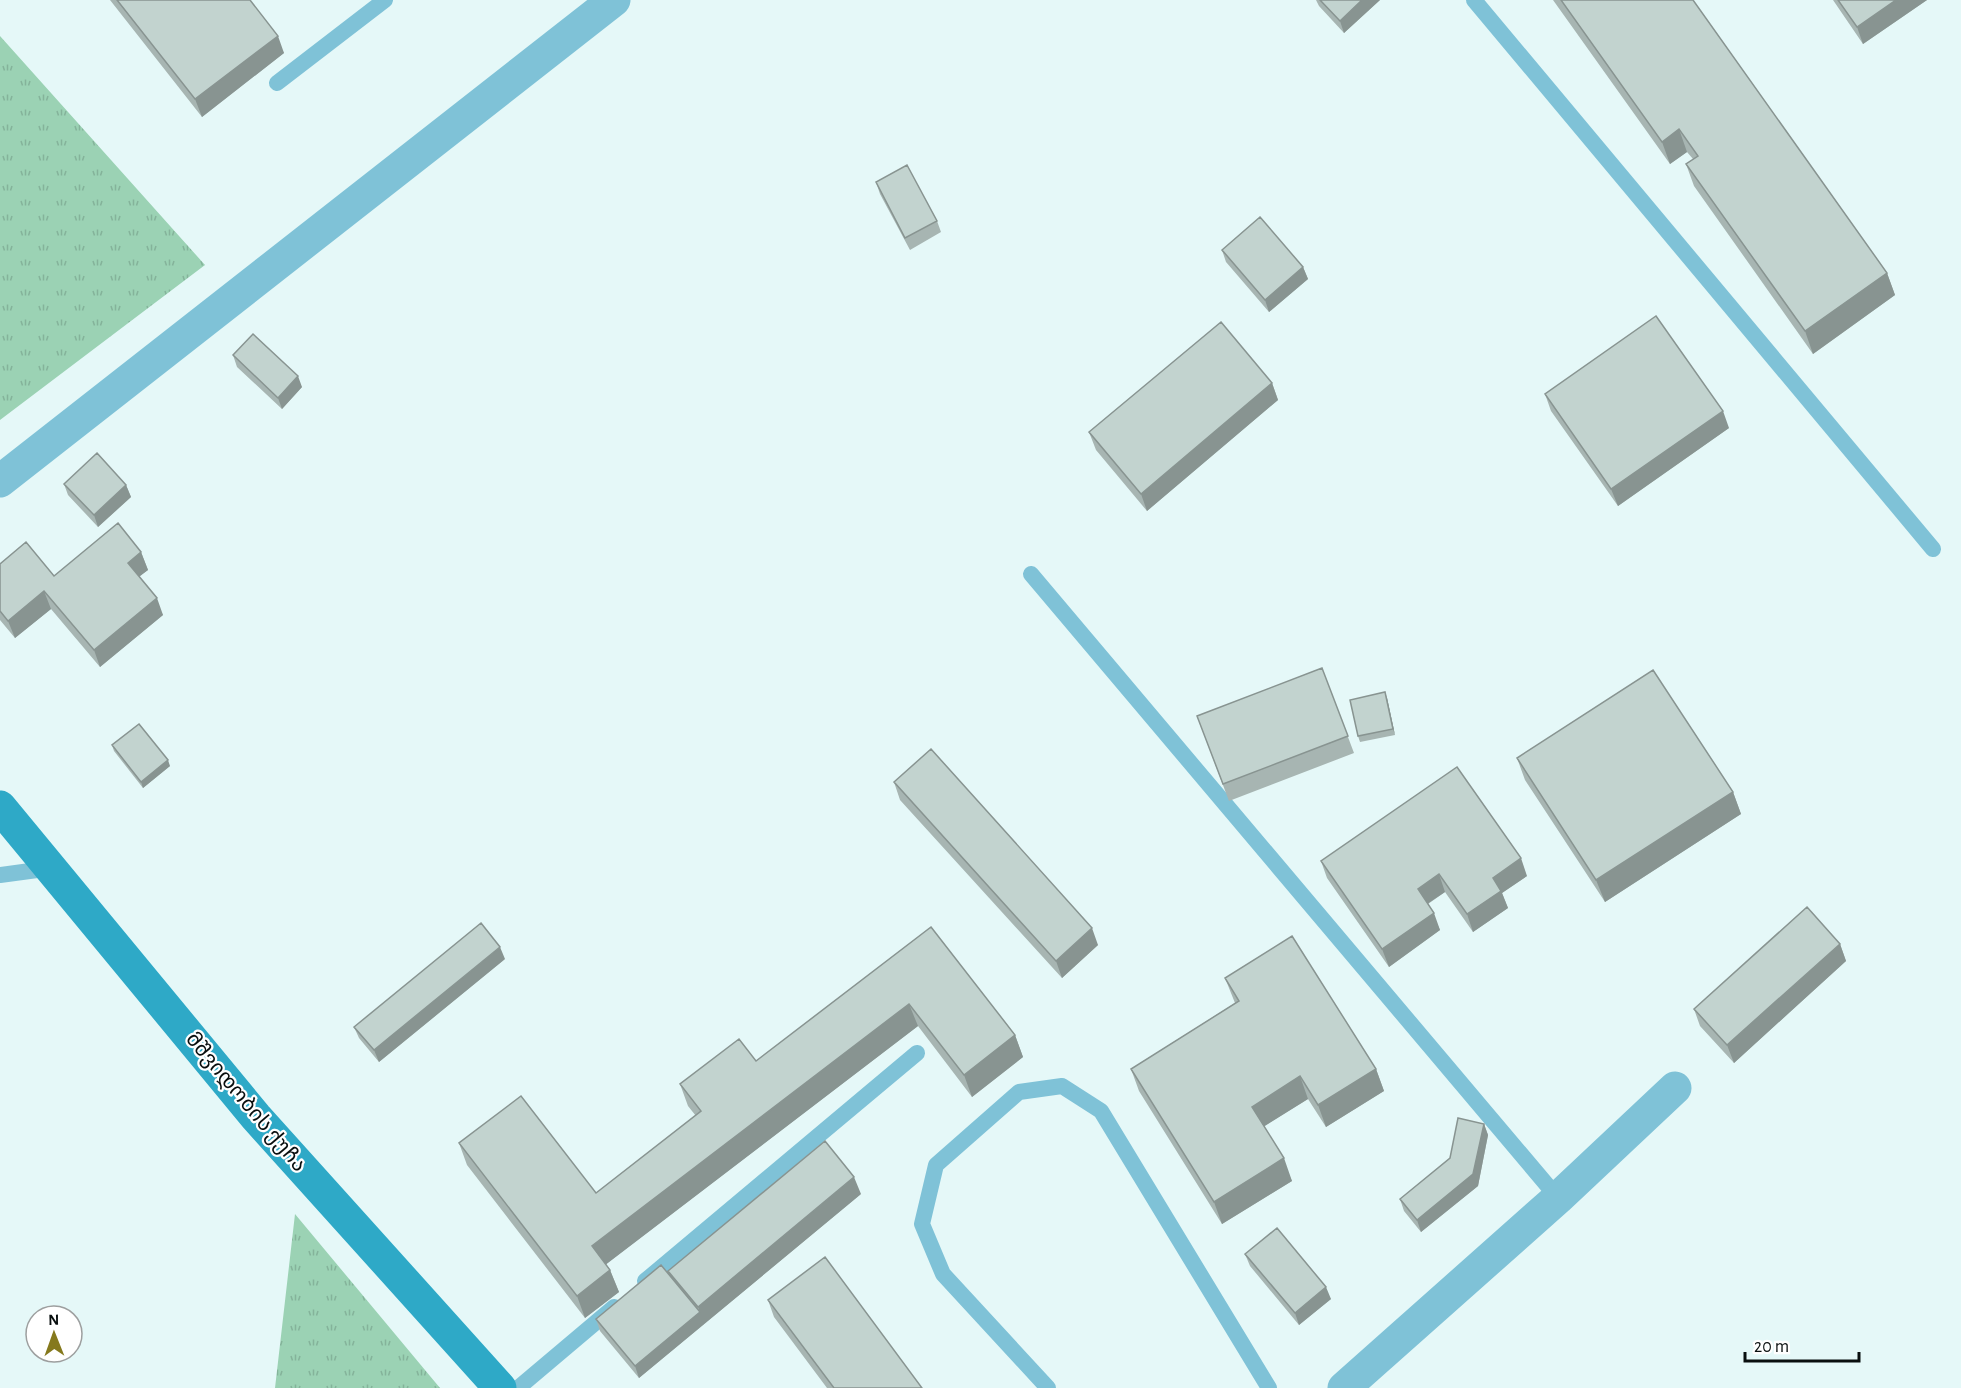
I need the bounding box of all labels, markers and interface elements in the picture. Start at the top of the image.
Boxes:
street label: მშვიდობის ქუჩა [180,1028,310,1177]
north arrow [24,1304,84,1364]
text: N [48,1312,59,1328]
scale bar [1745,1325,1859,1363]
text: 20 m [1754,1338,1789,1356]

